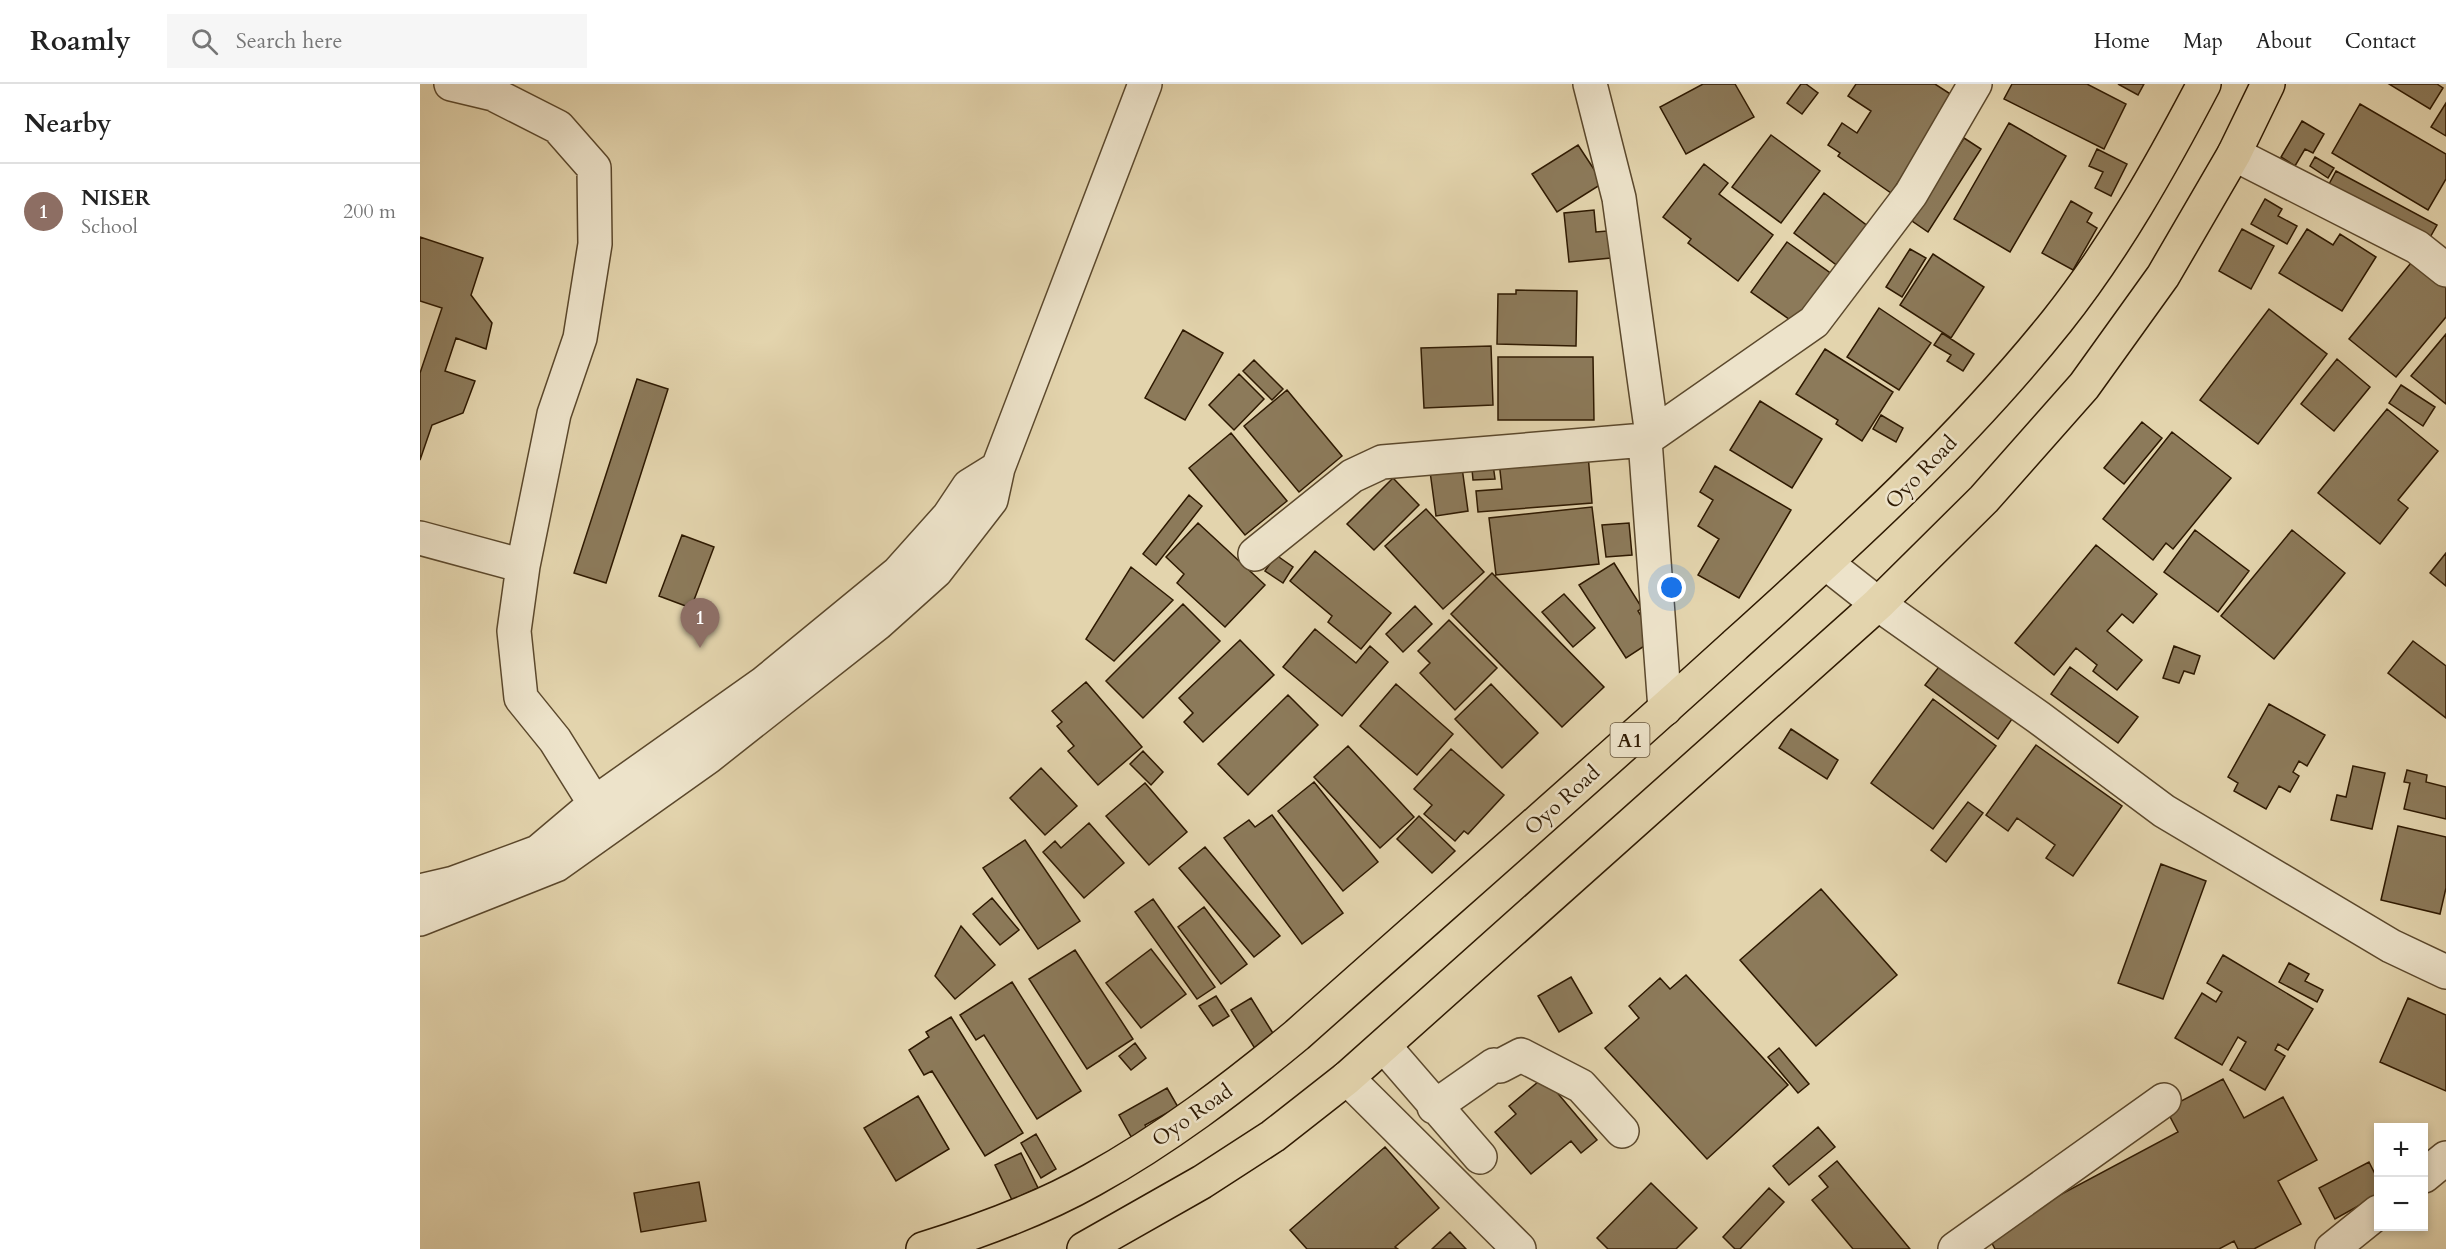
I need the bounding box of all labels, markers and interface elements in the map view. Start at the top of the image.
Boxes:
search box [167,14,587,68]
text: Roamly [30,22,131,60]
icon: search [188,25,221,58]
text: Search here [236,26,342,56]
text: Home [2094,27,2150,56]
text: Map [2183,27,2223,56]
text: About [2256,27,2312,56]
text: Contact [2345,27,2416,56]
text: Nearby [24,106,112,141]
text: NISER [81,183,151,213]
text: 1 [38,198,49,225]
text: 200 m [343,198,396,225]
text: School [81,213,138,240]
street label: Oyo Road [1879,429,1964,516]
your location [1657,573,1686,602]
pin: 1 [680,598,720,648]
road number: A1 [1610,723,1650,757]
street label: Oyo Road [1518,759,1606,842]
street label: Oyo Road [1146,1077,1238,1154]
map controls [2374,1123,2428,1231]
button: + [2374,1123,2428,1177]
button: − [2374,1177,2428,1231]

